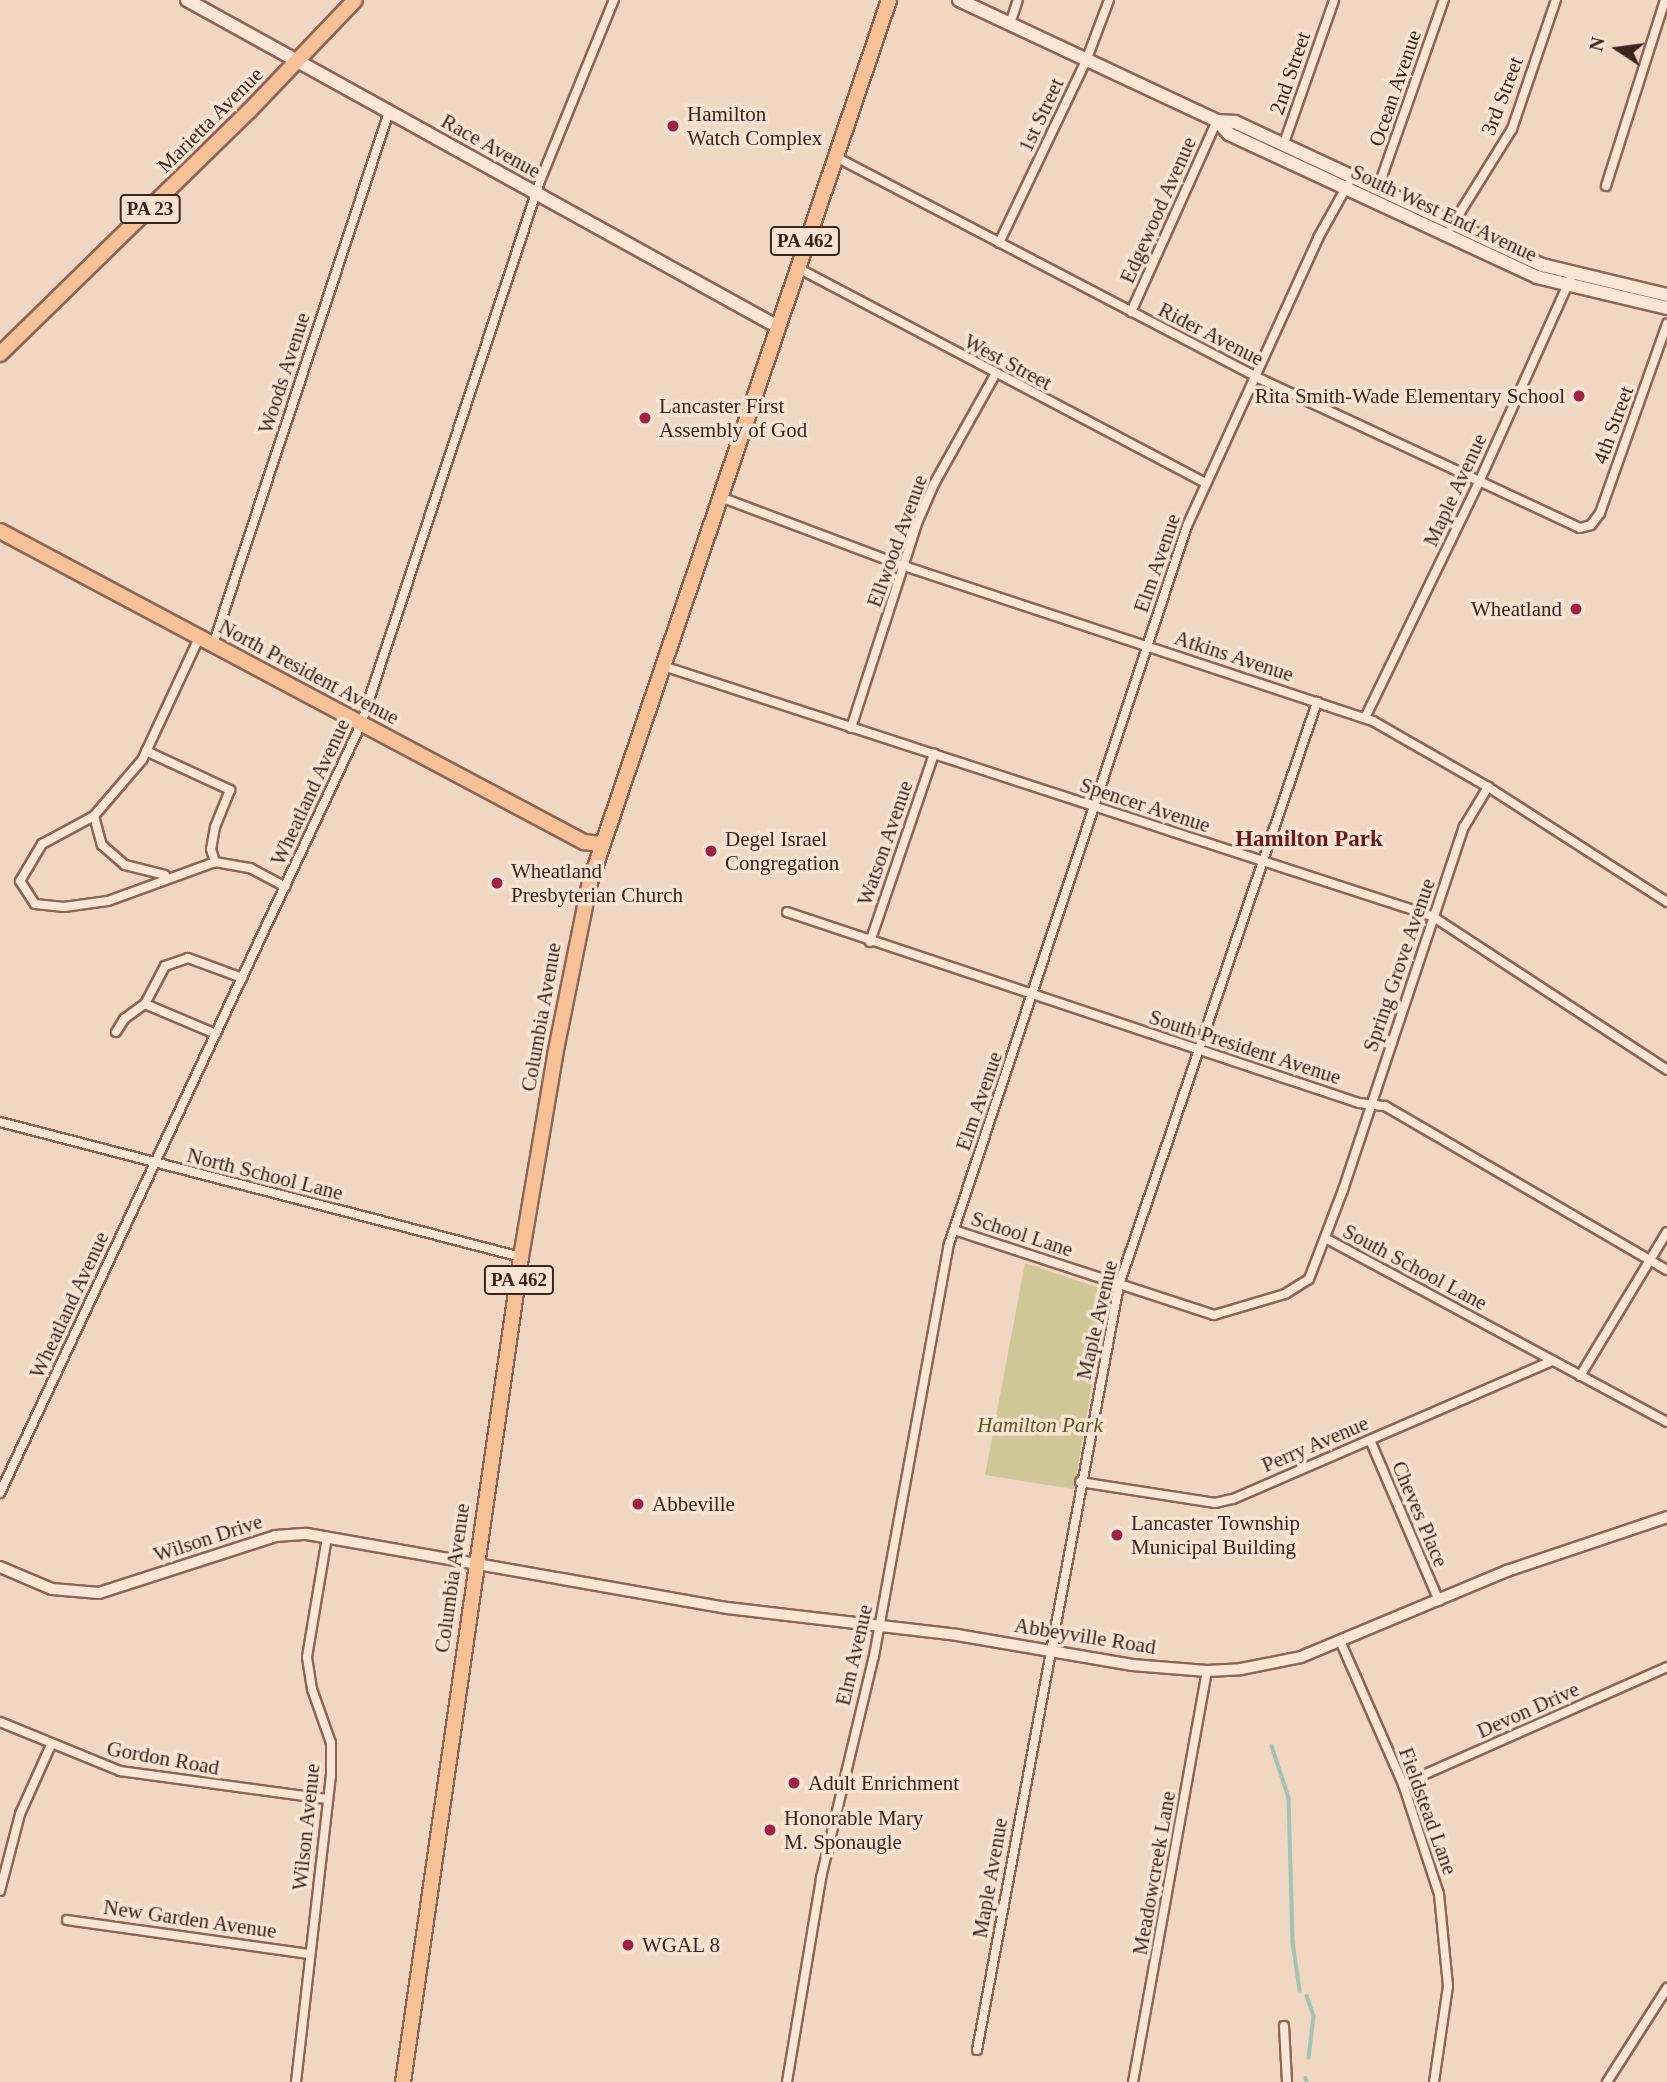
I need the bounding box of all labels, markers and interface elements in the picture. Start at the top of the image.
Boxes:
north arrow [1583,14,1653,84]
street label: Ocean Avenue [1363,26,1427,150]
street label: 2nd Street [1264,28,1316,118]
text: N [1585,35,1609,53]
street label: 3rd Street [1476,53,1528,139]
street label: Marietta Avenue [152,62,268,178]
street label: 1st Street [1013,74,1069,156]
place label: Hamilton Watch Complex [687,101,822,151]
street label: Race Avenue [436,108,546,184]
marker: Hamilton Watch Complex [665,118,681,134]
street label: Edgewood Avenue [1114,132,1202,288]
street label: South West End Avenue [1346,159,1542,267]
road number: PA 23 [118,194,182,224]
road number: PA 462 [768,226,842,256]
street label: Rider Avenue [1154,297,1268,371]
street label: Woods Avenue [252,309,316,437]
street label: West Street [960,328,1056,396]
place label: Rita Smith-Wade Elementary School [1255,383,1565,409]
street label: 4th Street [1587,383,1639,467]
marker: Rita Smith-Wade Elementary School [1571,388,1587,404]
place label: Lancaster First Assembly of God [659,393,807,443]
marker: Lancaster First Assembly of God [637,410,653,426]
street label: Maple Avenue [1418,429,1492,551]
street label: Ellwood Avenue [861,471,933,611]
street label: Elm Avenue [1128,510,1186,616]
place label: Wheatland [1471,596,1562,622]
marker: Wheatland [1568,601,1584,617]
street label: North President Avenue [214,614,404,730]
street label: Atkins Avenue [1171,625,1297,687]
street label: Wheatland Avenue [265,714,355,870]
street label: Spencer Avenue [1076,772,1214,838]
street label: Watson Avenue [852,777,918,909]
district label: Hamilton Park [1235,825,1383,853]
place label: Degel Israel Congregation [725,826,839,876]
marker: Degel Israel Congregation [703,843,719,859]
place label: Wheatland Presbyterian Church [511,858,683,908]
marker: Wheatland Presbyterian Church [489,875,505,891]
street label: Spring Grove Avenue [1357,875,1441,1055]
street label: Columbia Avenue [515,940,567,1094]
street label: South President Avenue [1145,1004,1345,1090]
street label: Elm Avenue [950,1048,1008,1154]
street label: North School Lane [184,1142,346,1206]
street label: School Lane [968,1206,1076,1262]
street label: South School Lane [1339,1218,1491,1316]
street label: Wheatland Avenue [24,1227,114,1383]
street label: Maple Avenue [1071,1257,1123,1383]
road number: PA 462 [482,1264,556,1296]
street label: Perry Avenue [1257,1410,1373,1478]
park label: Hamilton Park [977,1412,1103,1438]
street label: Cheves Place [1386,1457,1454,1571]
place label: Abbeville [652,1491,735,1517]
marker: Abbeville [630,1496,646,1512]
street label: Columbia Avenue [429,1501,475,1655]
street label: Wilson Drive [150,1509,266,1567]
place label: Lancaster Township Municipal Building [1131,1510,1300,1560]
marker: Lancaster Township Municipal Building [1109,1527,1125,1543]
street label: Elm Avenue [830,1602,878,1708]
street label: Abbeyville Road [1012,1612,1158,1660]
street label: Devon Drive [1473,1676,1583,1744]
street label: Gordon Road [105,1736,221,1780]
street label: Fieldstead Lane [1393,1744,1463,1878]
street label: Wilson Avenue [287,1762,325,1892]
place label: Adult Enrichment [808,1770,959,1796]
marker: Adult Enrichment [786,1775,802,1791]
street label: Meadowcreek Lane [1127,1789,1181,1957]
place label: Honorable Mary M. Sponaugle [784,1805,923,1855]
street label: Maple Avenue [967,1815,1013,1941]
marker: Honorable Mary M. Sponaugle [762,1822,778,1838]
street label: New Garden Avenue [101,1894,279,1944]
place label: WGAL 8 [642,1932,721,1958]
marker: WGAL 8 [620,1937,636,1953]

